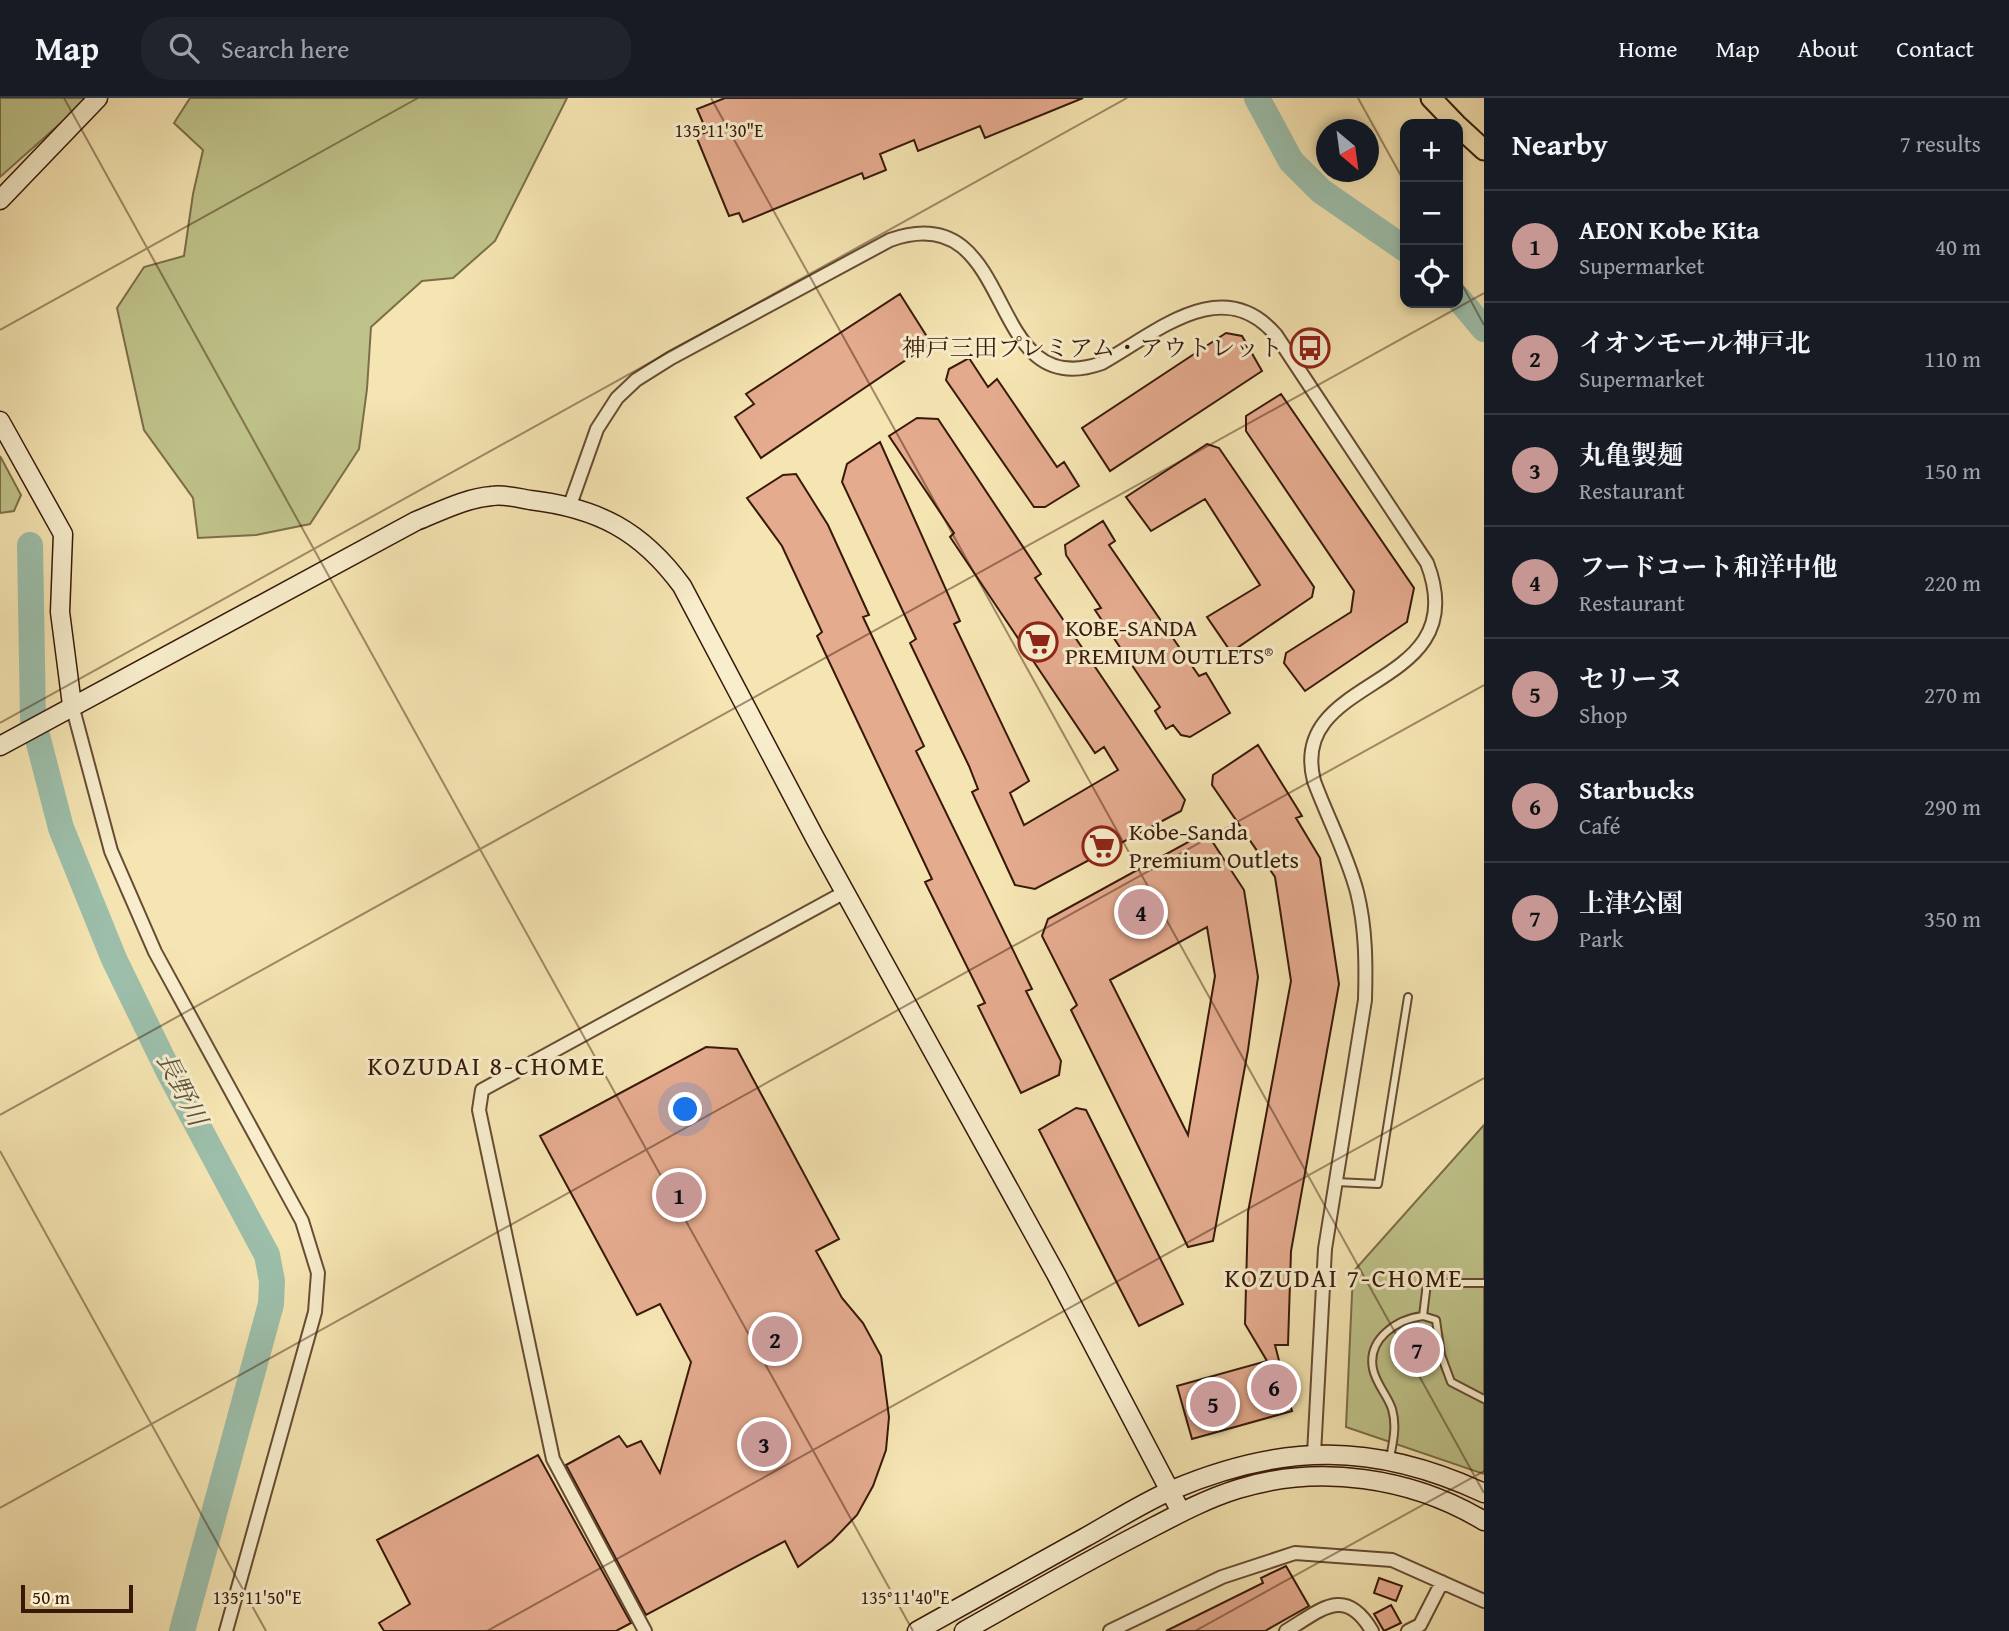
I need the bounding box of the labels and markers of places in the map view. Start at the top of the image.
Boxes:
bus stop icon: 神戸三田プレミアム・アウトレット [1289,327,1331,369]
place label: 神戸三田プレミアム・アウトレット [902,330,1283,365]
place label: KOBE-SANDA PREMIUM OUTLETS® [1065,610,1274,673]
supermarket icon: KOBE-SANDA PREMIUM OUTLETS® [1017,621,1059,663]
place label: Kobe-Sanda Premium Outlets [1129,814,1299,877]
supermarket icon: Kobe-Sanda Premium Outlets [1081,825,1123,867]
pin: 4 [1118,886,1164,938]
pin: 1 [656,1169,702,1221]
pin: 2 [752,1313,798,1365]
pin: 7 [1394,1324,1440,1376]
pin: 6 [1251,1361,1297,1413]
pin: 5 [1190,1378,1236,1430]
pin: 3 [741,1418,787,1470]

